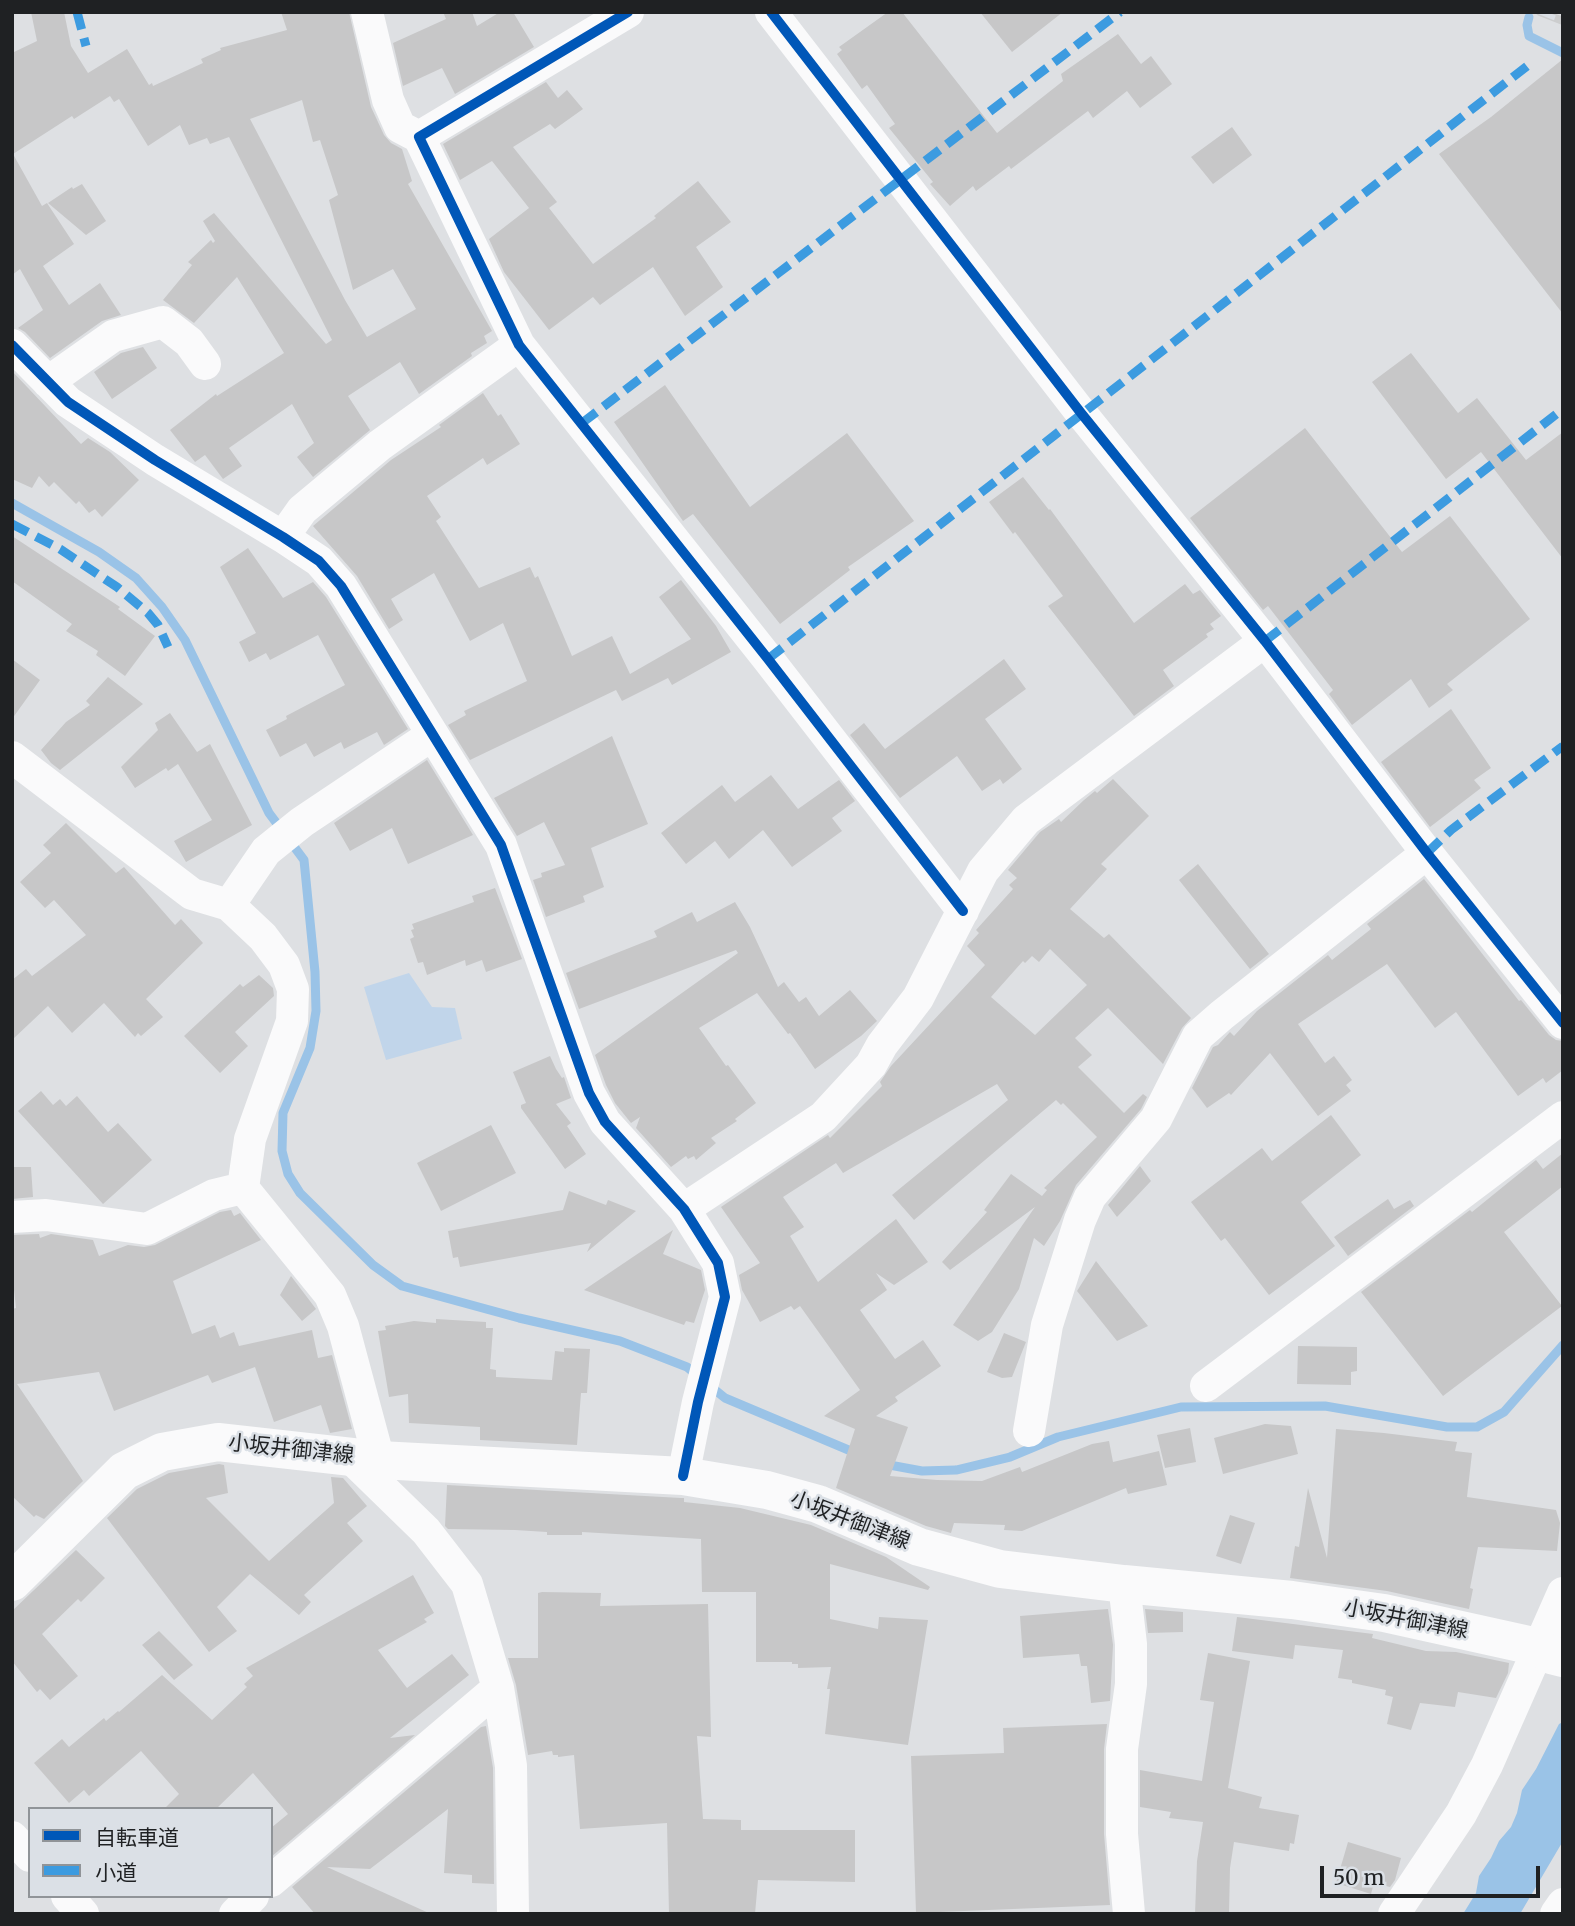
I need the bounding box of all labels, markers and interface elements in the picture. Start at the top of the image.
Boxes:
street label: 小坂井御津線 [227,1431,355,1469]
street label: 小坂井御津線 [787,1487,913,1555]
street label: 小坂井御津線 [1342,1596,1470,1644]
legend [28,1807,273,1898]
text: 自転車道 [95,1824,179,1851]
scale bar [1323,1853,1544,1897]
text: 小道 [95,1859,137,1886]
text: 50 m [1333,1864,1384,1891]

